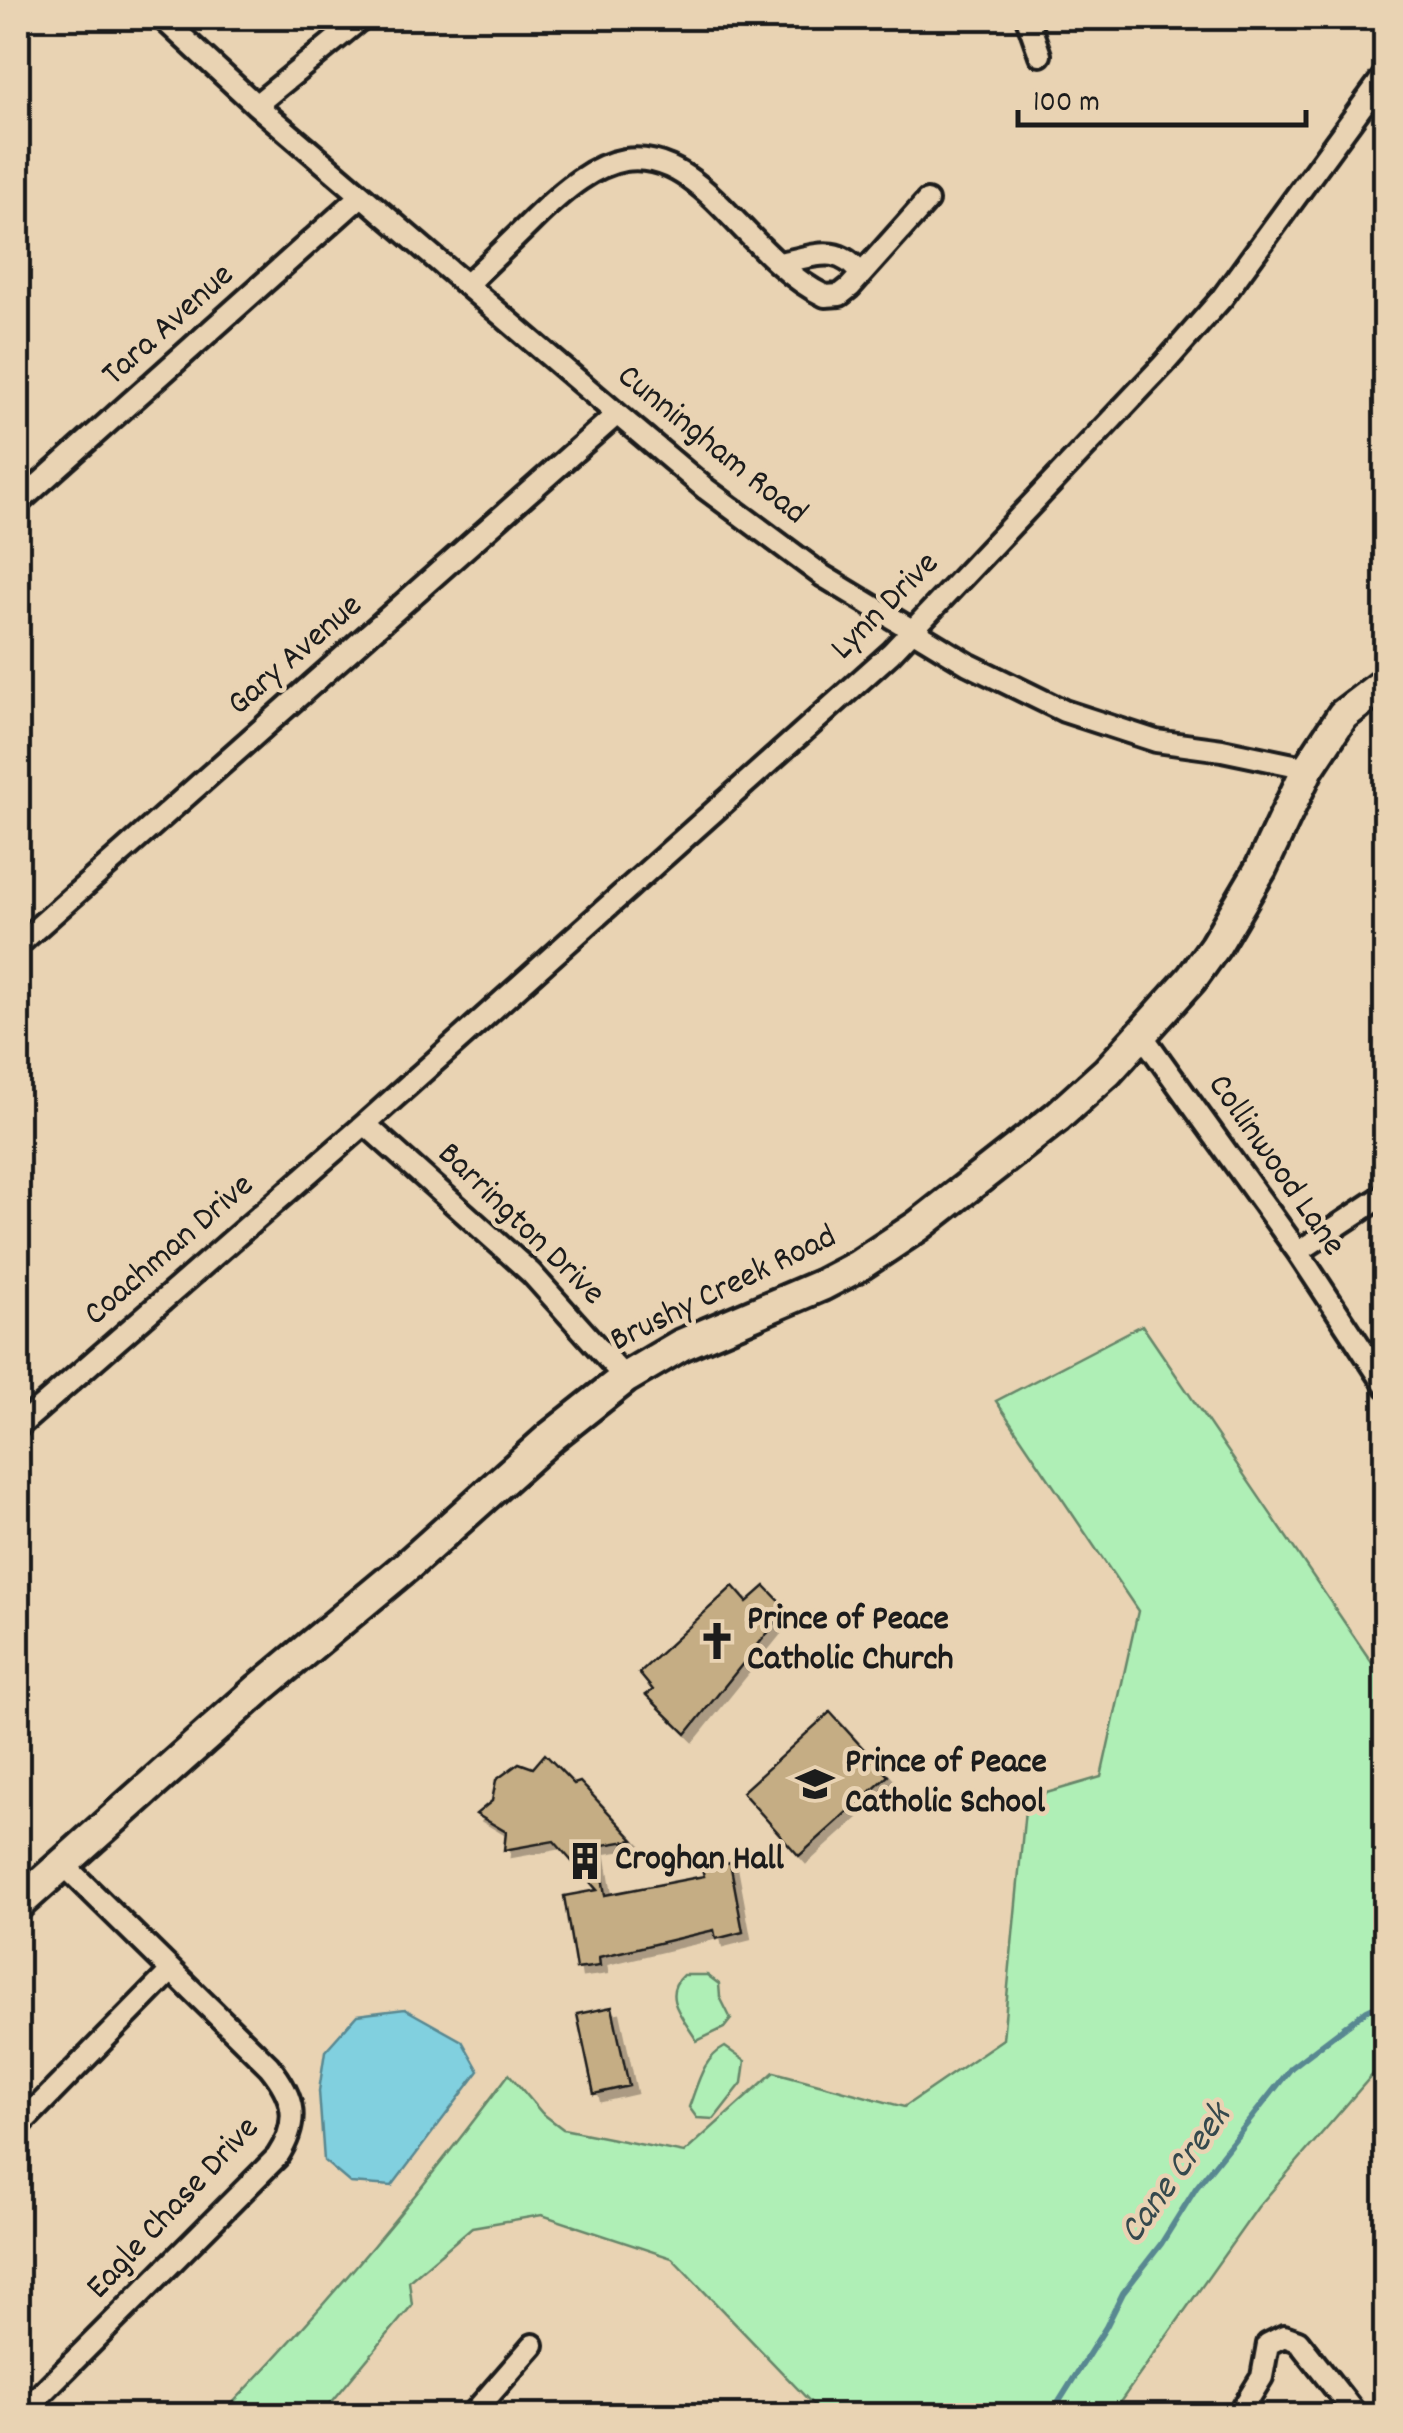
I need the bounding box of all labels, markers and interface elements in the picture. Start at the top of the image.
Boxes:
scale bar [1018,65,1306,127]
text: 100 m [1033,83,1100,126]
street label: Tara Avenue [91,253,247,399]
street label: Cunningham Road [605,353,817,539]
street label: Lynn Drive [820,541,952,673]
street label: Gary Avenue [217,583,375,729]
street label: Collinwood Lane [1194,1065,1356,1267]
street label: Barrington Drive [425,1132,615,1318]
street label: Coachman Drive [74,1163,266,1339]
street label: Brushy Creek Road [602,1213,846,1367]
place label: Prince of Peace Catholic Church [747,1596,954,1686]
church icon: Prince of Peace Catholic Church [696,1620,738,1662]
place label: Prince of Peace Catholic School [845,1739,1047,1829]
school or university icon: Prince of Peace Catholic School [794,1763,836,1805]
place label: Croghan Hall [615,1836,784,1886]
building icon: Croghan Hall [564,1840,606,1882]
water label: Cane Creek [1107,2091,1249,2256]
street label: Eagle Chase Drive [76,2106,272,2312]

